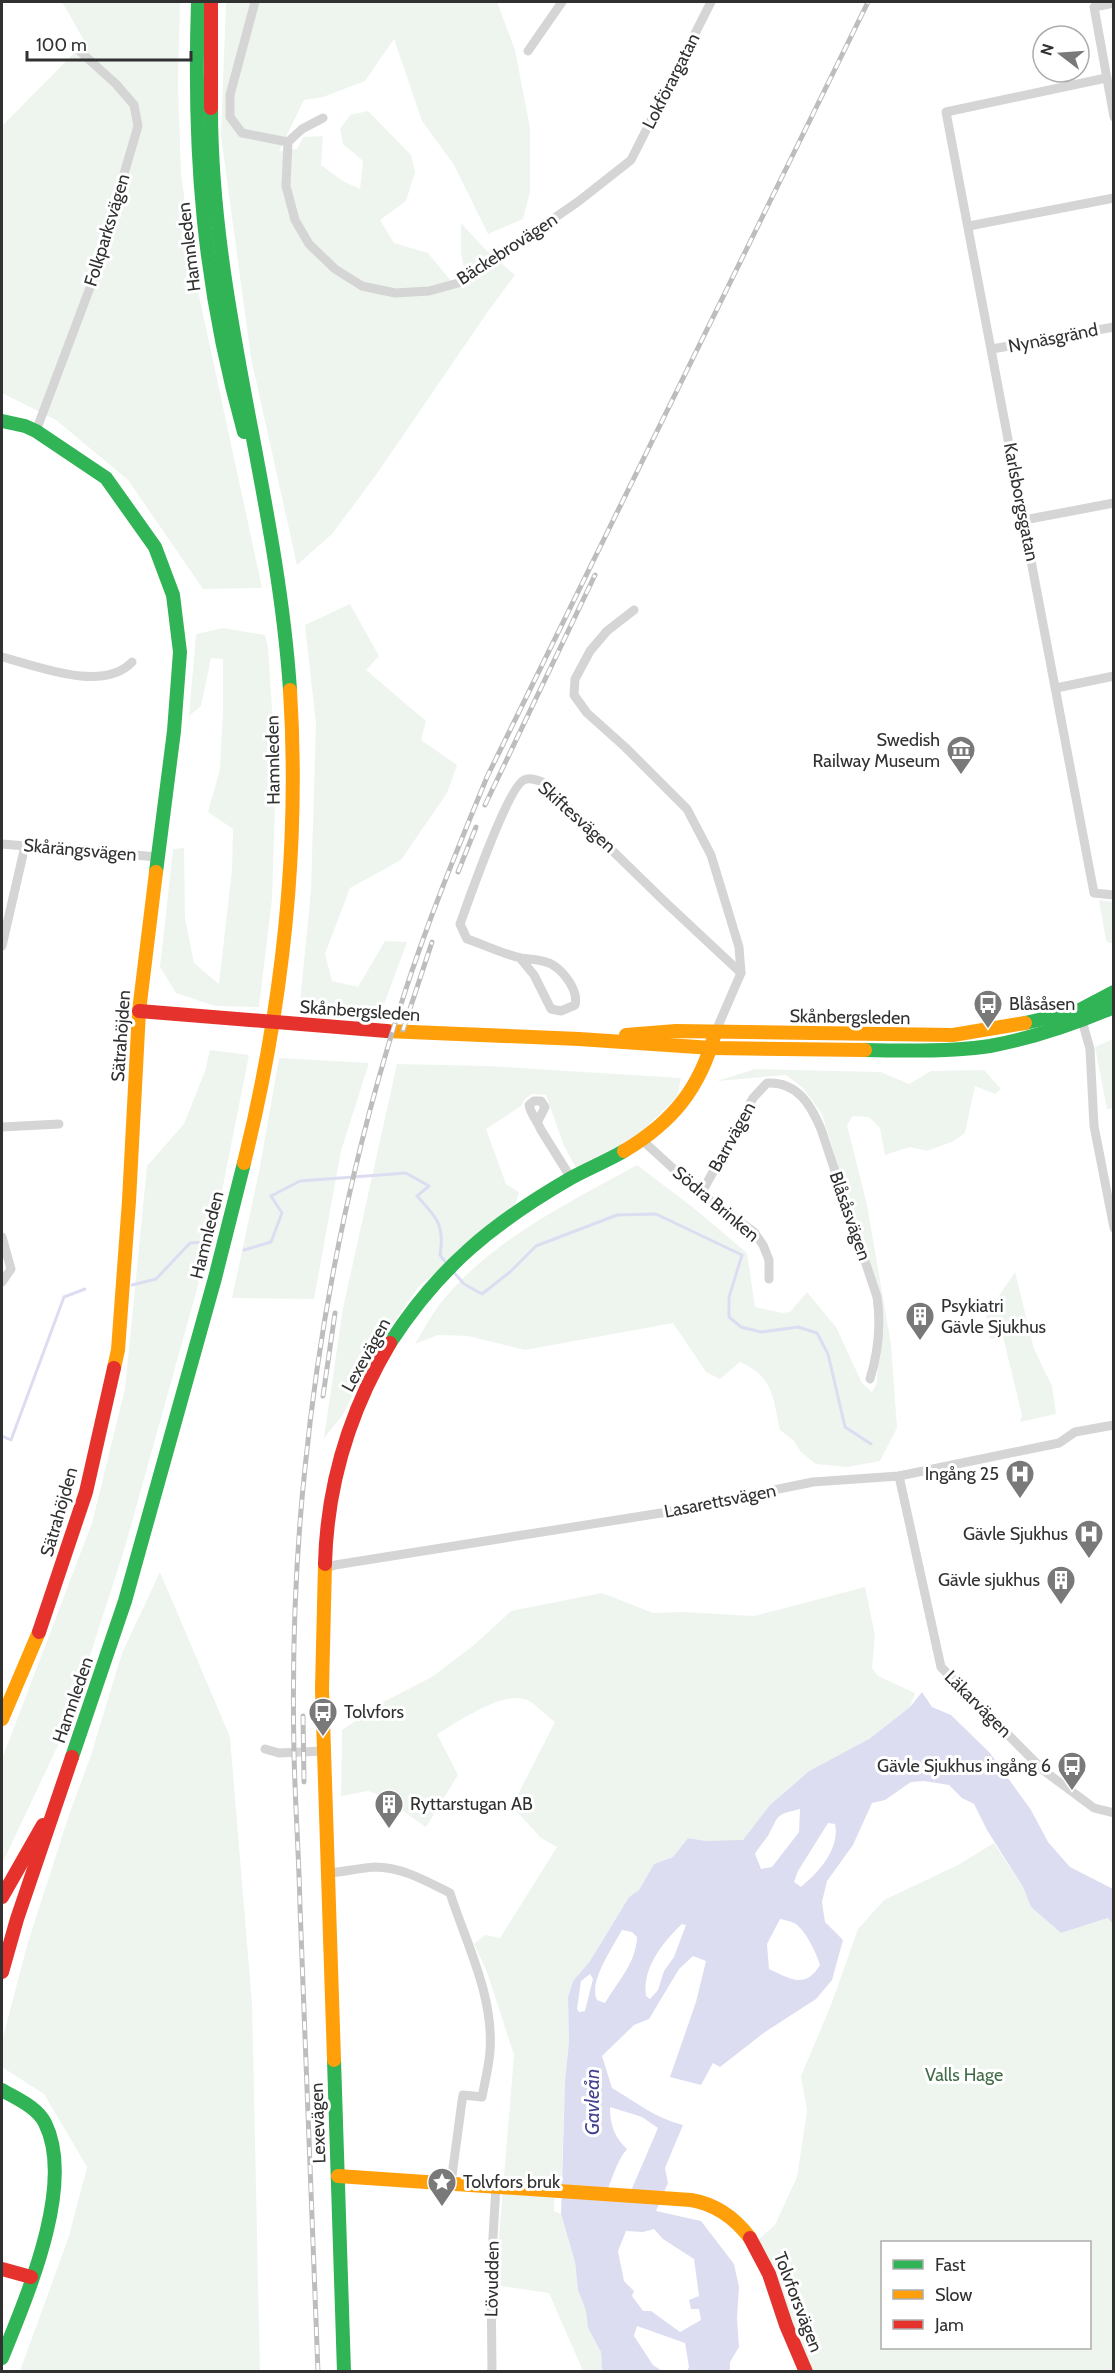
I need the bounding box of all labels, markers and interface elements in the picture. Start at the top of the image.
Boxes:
scale bar [27,24,190,62]
north arrow [1031,24,1091,84]
street label: Lokförargatan [637,29,705,133]
text: 100 m [36,34,87,56]
text: N [1036,42,1058,58]
street label: Folkparksvägen [79,171,135,289]
street label: Hamnleden [173,201,205,293]
street label: Bäckebrovägen [453,208,561,290]
street label: Nynäsgränd [1006,319,1100,357]
street label: Karlsborgsgatan [999,441,1043,563]
street label: Hamnleden [261,715,285,805]
place label: Swedish Railway Museum [813,729,940,772]
museum icon: Swedish Railway Museum [945,734,977,776]
street label: Skiftesvägen [534,777,620,857]
street label: Skårängsvägen [23,834,137,866]
bus stop icon: Blåsåsen [972,988,1004,1030]
street label: Sätrahöjden [107,989,135,1083]
place label: Blåsåsen [1009,993,1075,1015]
street label: Skånbergsleden [299,996,421,1026]
street label: Skånbergsleden [789,1005,911,1029]
street label: Barrvägen [704,1098,760,1176]
street label: Södra Brinken [668,1162,764,1246]
street label: Blåsåsvägen [825,1169,875,1263]
street label: Hamnleden [185,1189,229,1281]
place label: Psykiatri Gävle Sjukhus [941,1295,1046,1338]
building icon: Psykiatri Gävle Sjukhus [904,1300,936,1342]
street label: Lexevägen [337,1314,395,1396]
hospital icon: Ingång 25 [1004,1458,1036,1500]
place label: Ingång 25 [925,1463,999,1485]
street label: Sätrahöjden [36,1465,82,1559]
street label: Lasarettsvägen [662,1479,778,1523]
hospital icon: Gävle Sjukhus [1073,1518,1105,1560]
place label: Gävle Sjukhus [963,1523,1068,1545]
building icon: Gävle sjukhus [1045,1564,1077,1606]
place label: Gävle sjukhus [938,1569,1040,1591]
street label: Hamnleden [48,1654,98,1746]
street label: Läkarvägen [940,1666,1016,1742]
bus stop icon: Tolvfors [307,1696,339,1738]
place label: Tolvfors [344,1701,404,1723]
bus stop icon: Gävle Sjukhus ingång 6 [1056,1750,1088,1792]
place label: Gävle Sjukhus ingång 6 [877,1755,1051,1777]
building icon: Ryttarstugan AB [373,1788,405,1830]
place label: Ryttarstugan AB [410,1793,533,1815]
park label: Valls Hage [925,2064,1003,2086]
water label: Gavleån [580,2069,604,2135]
street label: Lexevägen [306,2082,330,2164]
place icon: Tolvfors bruk [426,2166,458,2208]
place label: Tolvfors bruk [463,2171,561,2193]
street label: Lövudden [480,2241,504,2317]
legend [881,2241,1091,2349]
street label: Tolvforsvägen [769,2249,827,2355]
text: Fast [935,2254,966,2276]
text: Slow [935,2284,972,2306]
text: Jam [934,2314,964,2336]

